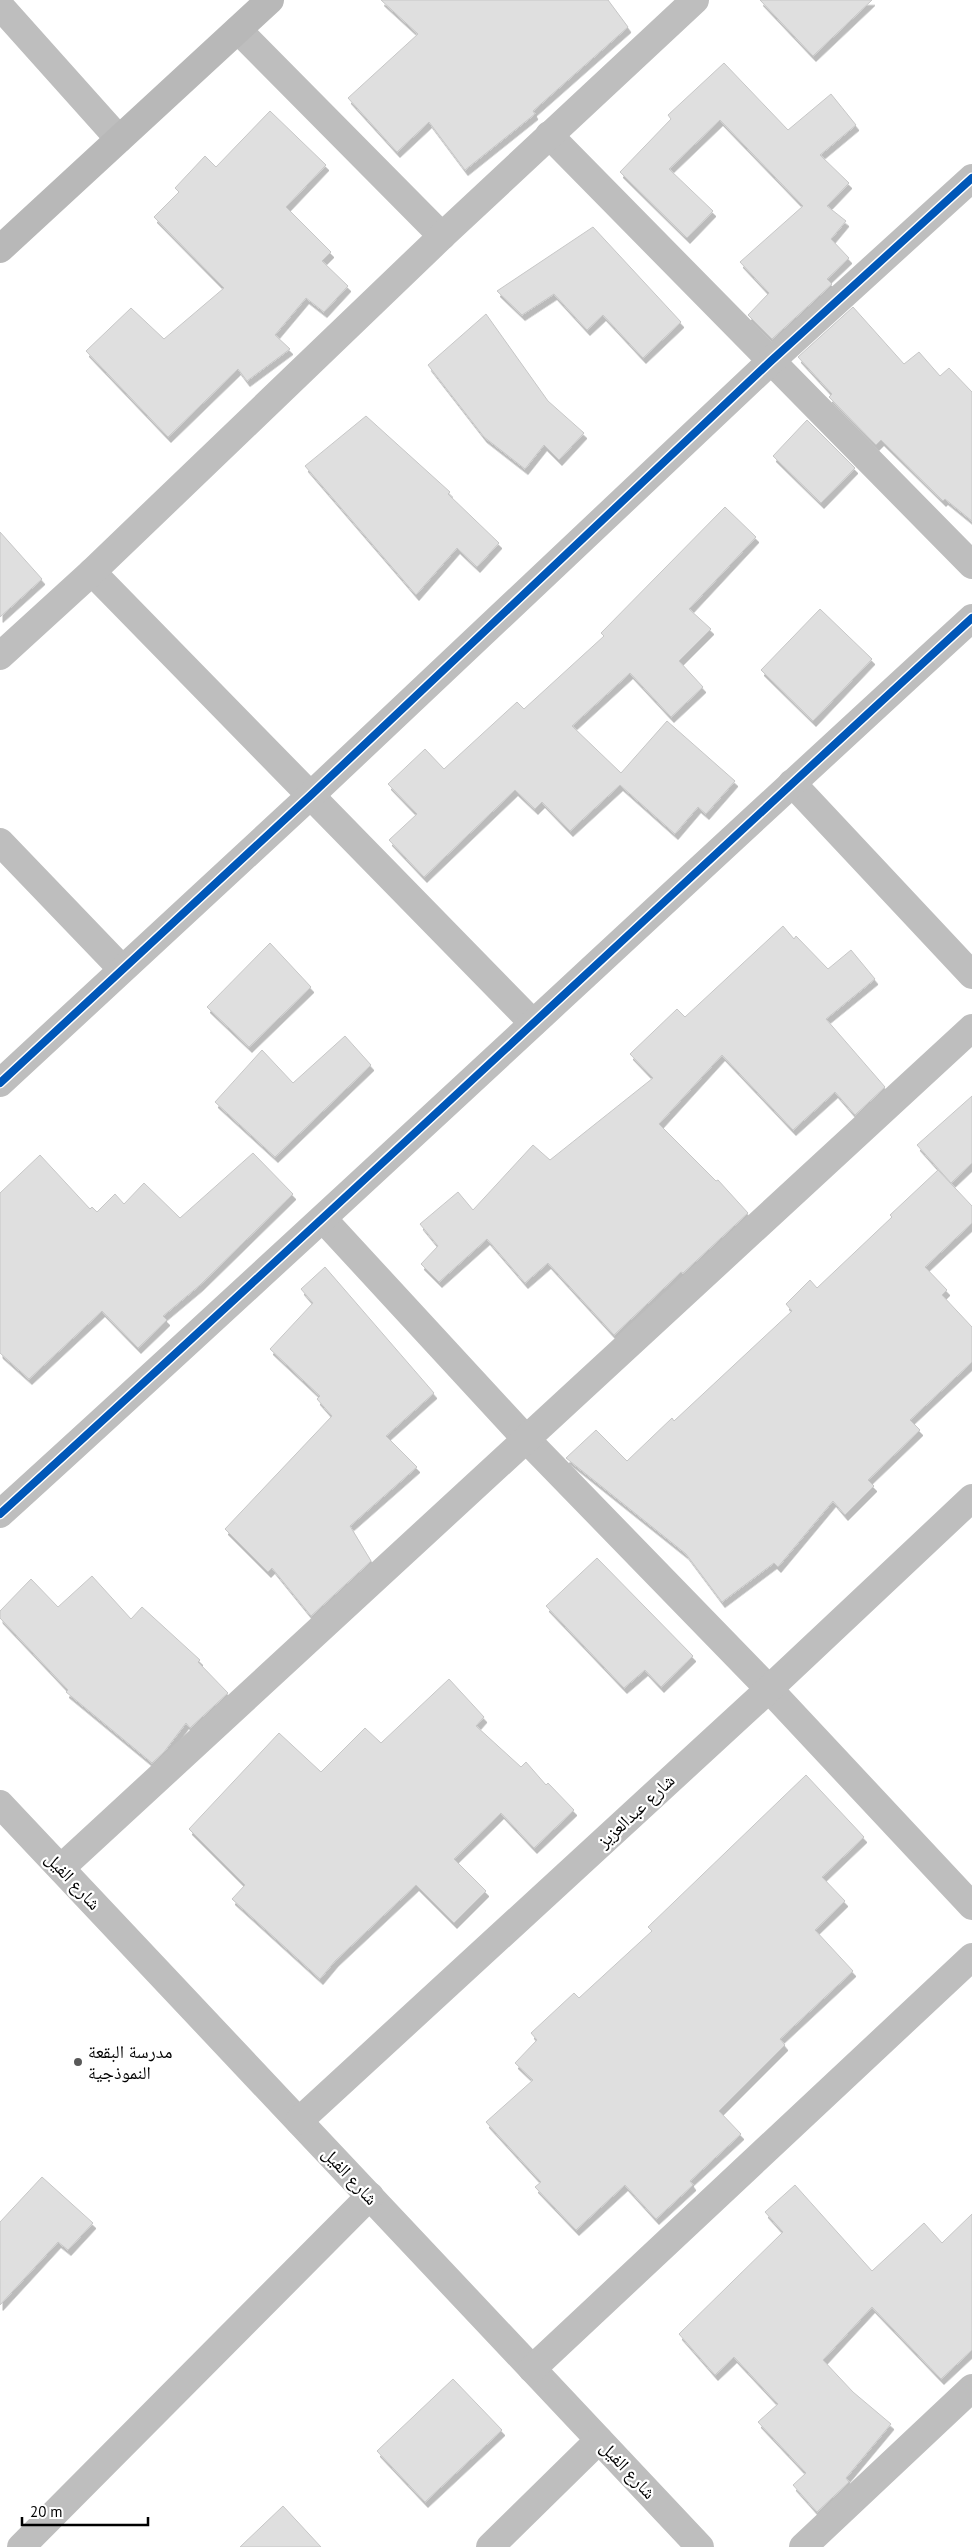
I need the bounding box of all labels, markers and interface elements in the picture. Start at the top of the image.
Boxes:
street label: شارع عبدالعزيز [591,1769,679,1853]
street label: شارع الفيل [41,1847,106,1915]
place label: مدرسة البقعة النموذجية [88,2040,172,2084]
marker: مدرسة البقعة النموذجية [72,2056,84,2068]
street label: شارع الفيل [318,2142,383,2210]
street label: شارع الفيل [596,2436,661,2504]
scale bar [22,2494,149,2526]
text: 20 m [30,2502,63,2521]

